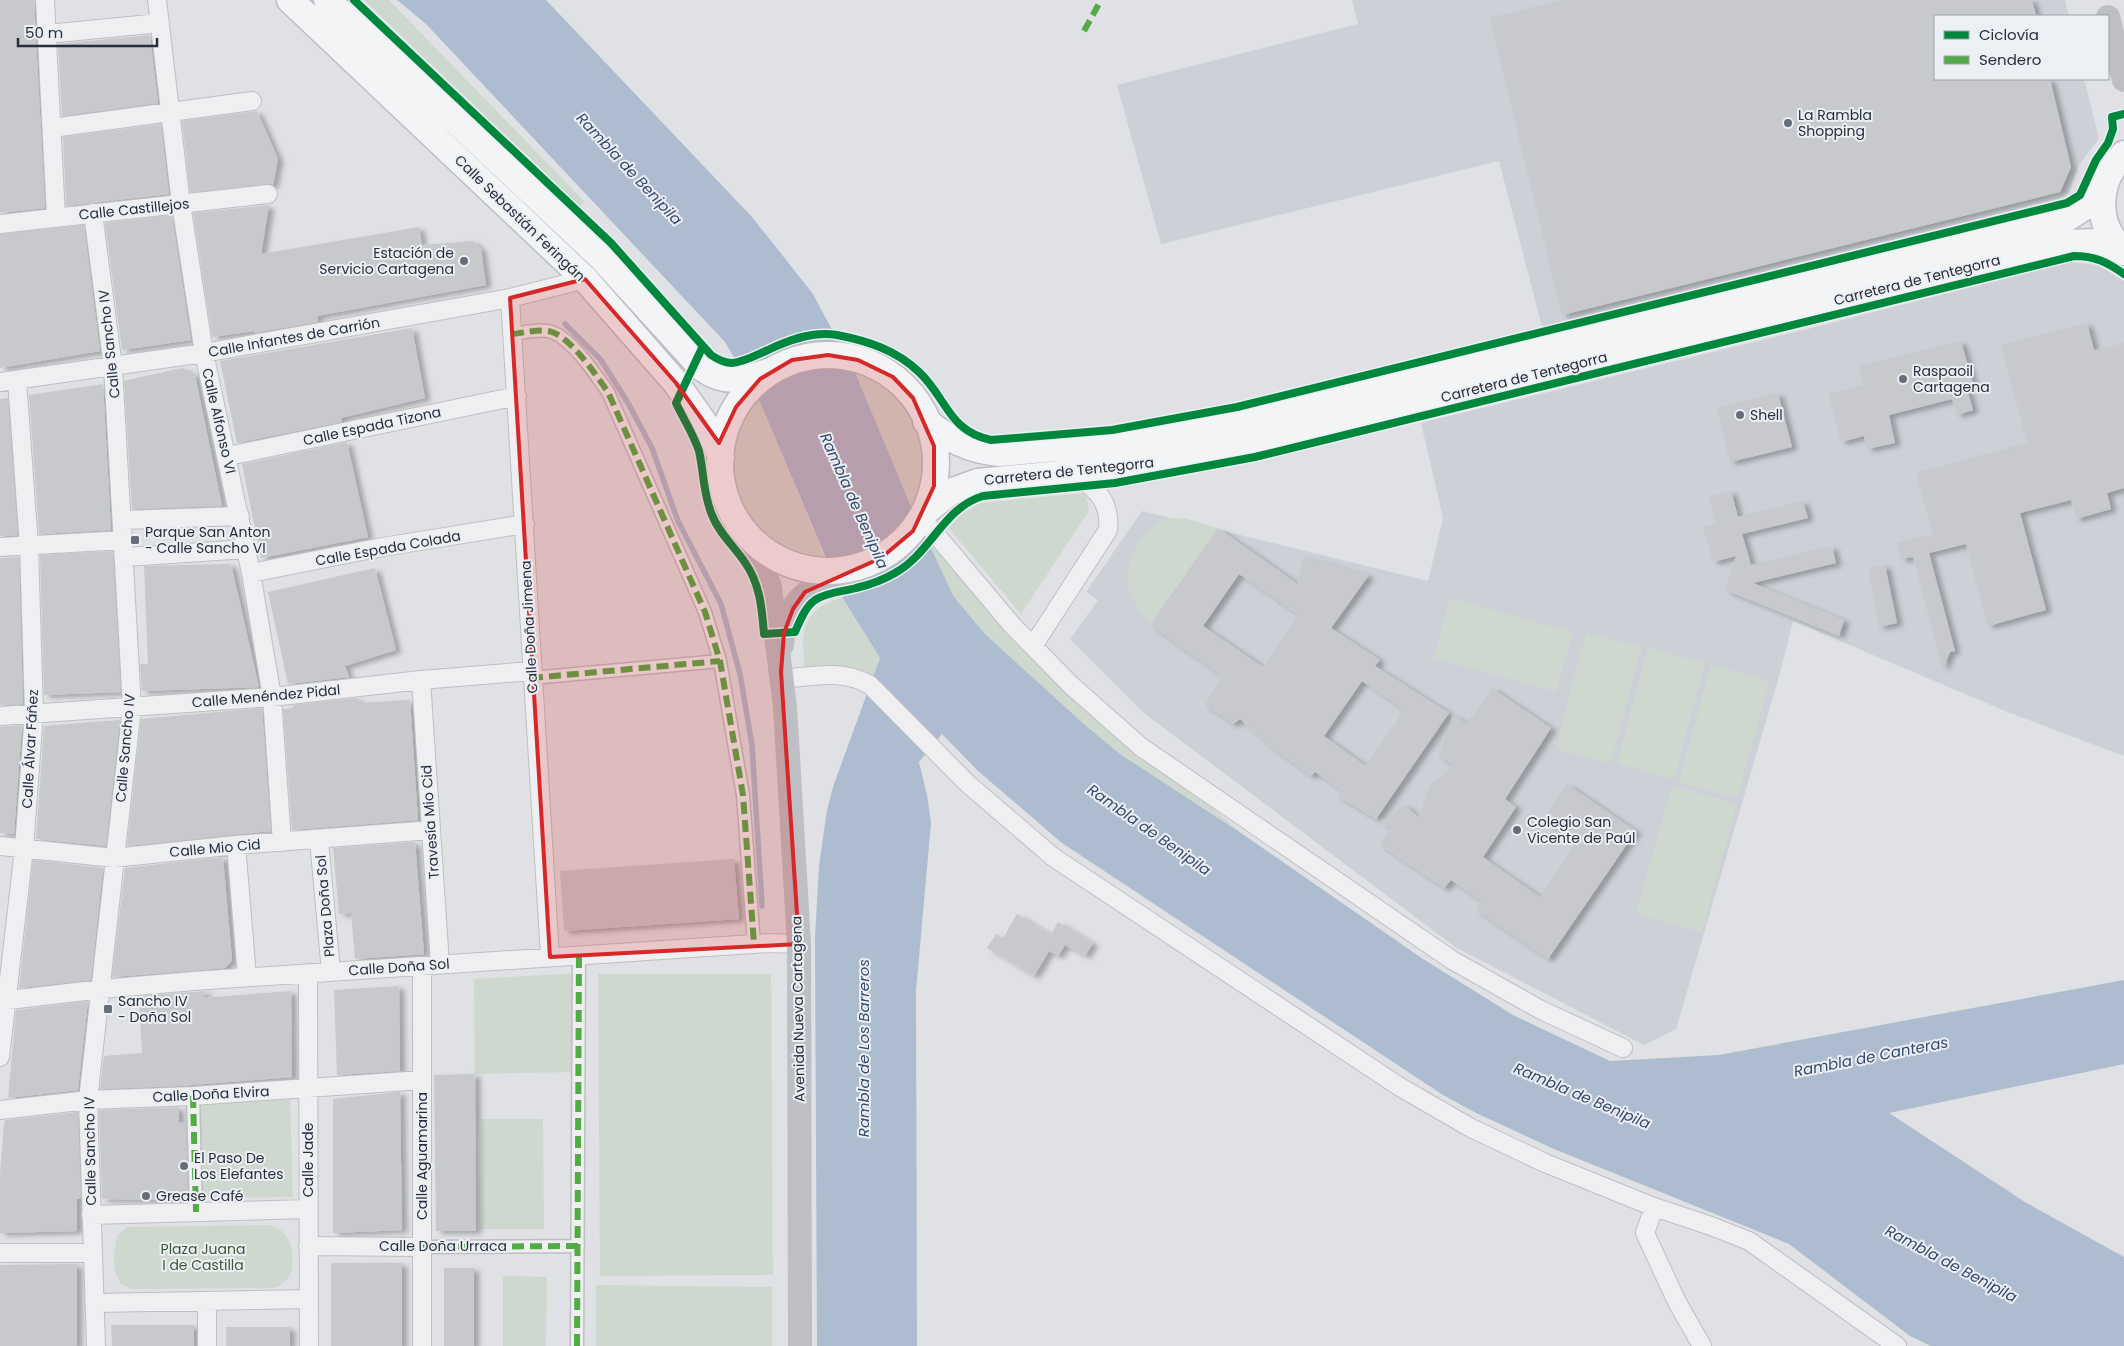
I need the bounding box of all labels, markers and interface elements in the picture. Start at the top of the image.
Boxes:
scale bar [18,15,156,47]
legend [1934,15,2109,80]
text: 50 m [25,22,63,43]
text: Ciclovía [1979,24,2039,45]
text: Sendero [1979,49,2041,70]
place label: La Rambla Shopping [1798,105,1872,141]
water label: Rambla de Benipila [572,108,687,229]
marker: La Rambla Shopping [1782,117,1794,129]
street label: Calle Sebastián Feringán [450,150,590,286]
street label: Calle Castillejos [78,193,190,225]
place label: Estación de Servicio Cartagena [319,243,454,279]
street label: Carretera de Tentegorra [1832,250,2002,310]
marker: Estación de Servicio Cartagena [458,255,470,267]
street label: Calle Sancho IV [93,288,125,399]
street label: Calle Infantes de Carrión [207,312,381,362]
street label: Carretera de Tentegorra [1439,347,1609,407]
place label: Raspaoil Cartagena [1913,361,1990,397]
street label: Calle Alfonso VI [197,366,241,476]
marker: Raspaoil Cartagena [1897,373,1909,385]
street label: Calle Espada Tizona [301,402,443,450]
place label: Shell [1750,405,1783,425]
marker: Shell [1734,409,1746,421]
water label: Rambla de Benipila [815,430,894,572]
street label: Carretera de Tentegorra [983,452,1155,490]
place label: Parque San Anton - Calle Sancho VI [145,522,270,558]
street label: Calle Espada Colada [314,525,462,571]
marker: Parque San Anton - Calle Sancho VI [129,534,141,546]
street label: Calle Doña Jimena [516,560,542,694]
street label: Calle Menéndez Pidal [191,680,341,712]
street label: Calle Álvar Fáñez [17,689,43,809]
street label: Calle Sancho IV [110,692,140,803]
street label: Travesía Mio Cid [416,764,444,880]
water label: Rambla de Benipila [1083,779,1215,880]
place label: Colegio San Vicente de Paúl [1527,812,1635,848]
marker: Colegio San Vicente de Paúl [1511,824,1523,836]
street label: Calle Mio Cid [169,834,261,862]
street label: Plaza Doña Sol [311,854,339,958]
street label: Avenida Nueva Cartagena [786,916,810,1102]
street label: Calle Doña Sol [348,953,450,981]
water label: Rambla de Los Barreros [853,959,874,1137]
place label: Sancho IV - Doña Sol [118,991,191,1027]
marker: Sancho IV - Doña Sol [102,1003,114,1015]
water label: Rambla de Canteras [1792,1031,1950,1082]
water label: Rambla de Benipila [1511,1057,1654,1134]
street label: Calle Doña Elvira [152,1081,270,1107]
street label: Calle Aguamarina [412,1092,432,1220]
street label: Calle Sancho IV [79,1096,101,1206]
street label: Calle Jade [298,1122,318,1197]
place label: El Paso De Los Elefantes [194,1148,283,1184]
marker: El Paso De Los Elefantes [178,1160,190,1172]
place label: Grease Café [156,1186,244,1206]
marker: Grease Café [140,1190,152,1202]
water label: Rambla de Benipila [1882,1220,2021,1307]
street label: Calle Doña Urraca [379,1236,507,1256]
park label: Plaza Juana I de Castilla [161,1239,245,1275]

